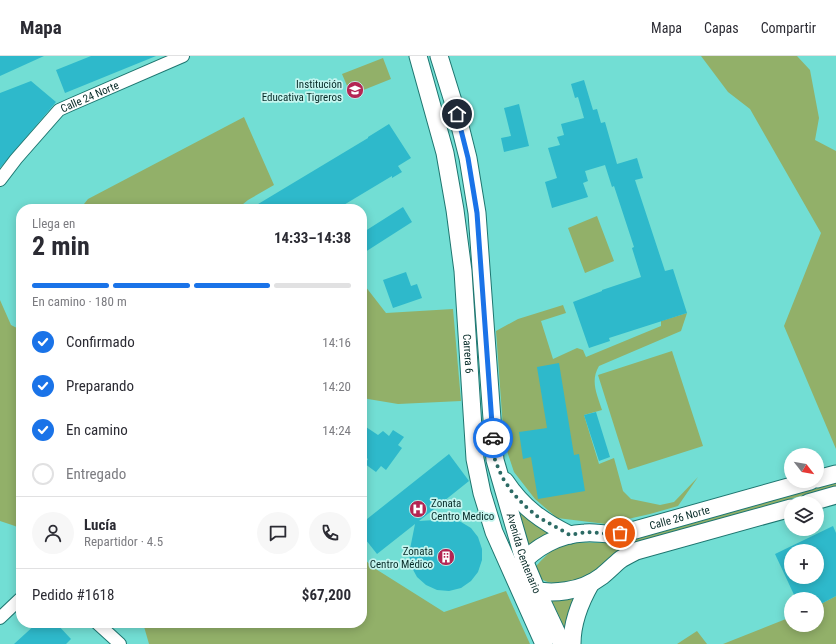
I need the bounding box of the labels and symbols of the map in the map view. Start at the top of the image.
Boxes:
place label: Institución Educativa Tigreros [262,78,342,104]
street label: Calle 24 Norte [59,79,121,115]
school or university icon: Institución Educativa Tigreros [345,80,365,100]
pin [440,97,474,131]
street label: Carrera 6 [460,334,476,374]
courier [473,418,513,458]
north arrow [784,448,824,488]
place label: Zonata Centro Medico [431,497,495,523]
hospital icon: Zonata Centro Medico [408,499,428,519]
street label: Calle 26 Norte [648,503,711,533]
street label: Avenida Centenario [504,512,543,596]
pin [603,516,637,550]
place label: Zonata Centro Médico [370,545,433,571]
building icon: Zonata Centro Médico [436,547,456,567]

